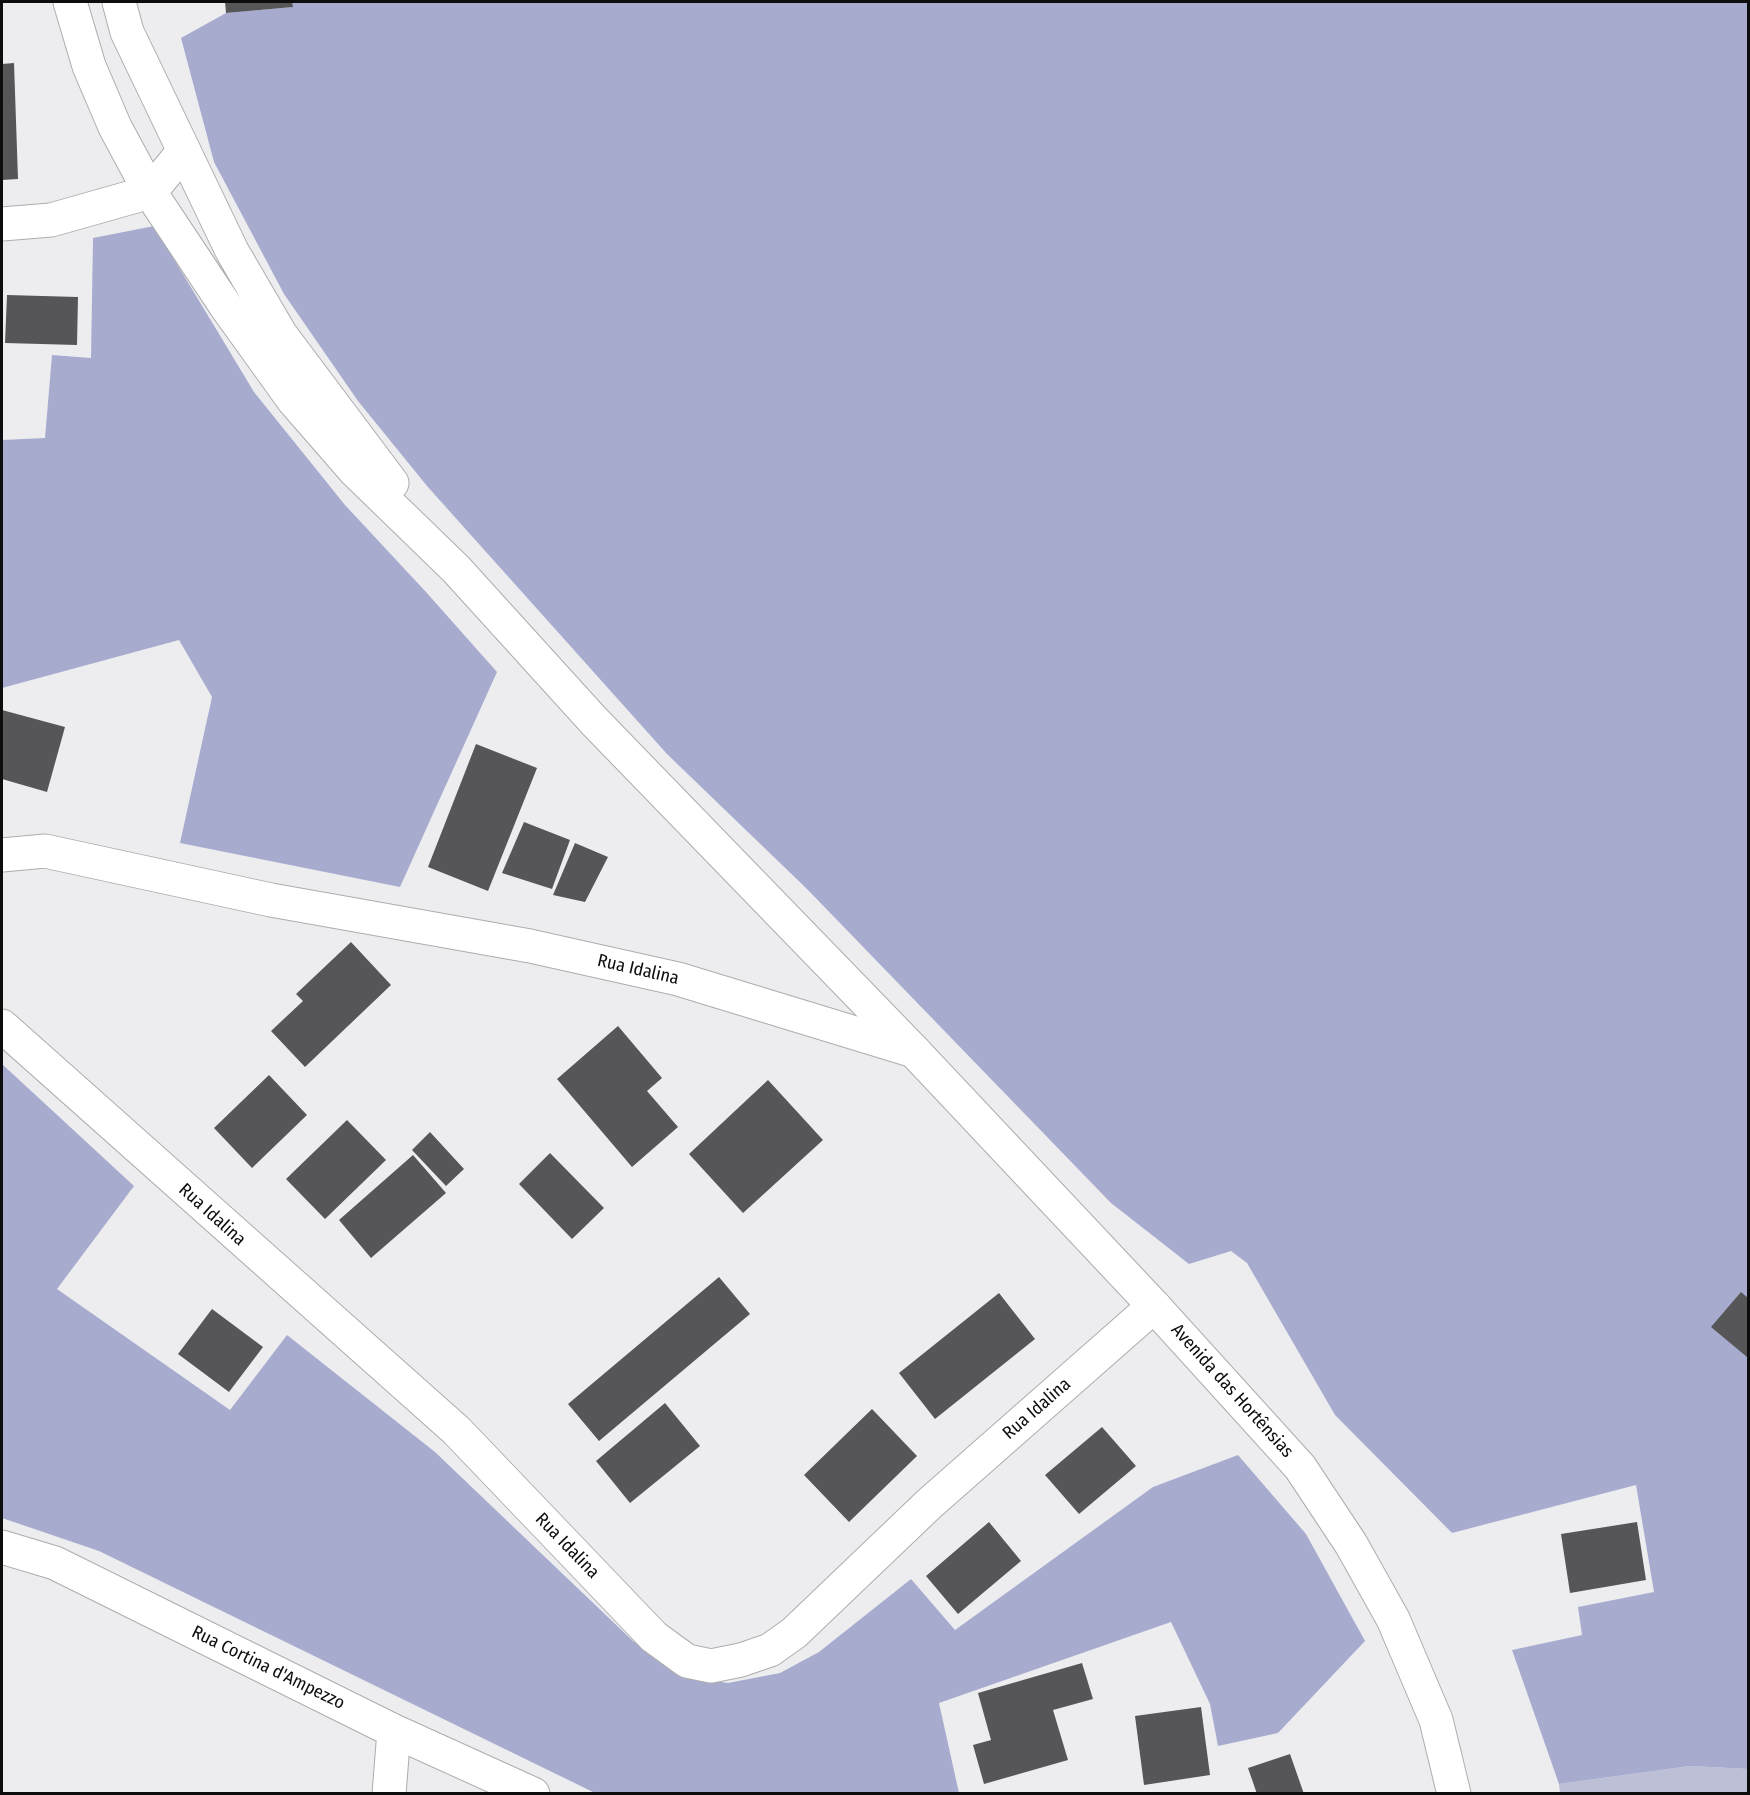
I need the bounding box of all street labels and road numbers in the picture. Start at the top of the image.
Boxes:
street label: Rua Idalina [595,950,681,990]
street label: Rua Idalina [174,1179,250,1251]
street label: Avenida das Hortênsias [1166,1320,1298,1462]
street label: Rua Idalina [999,1374,1075,1444]
street label: Rua Idalina [530,1509,604,1583]
street label: Rua Cortina d'Ampezzo [188,1622,348,1714]

